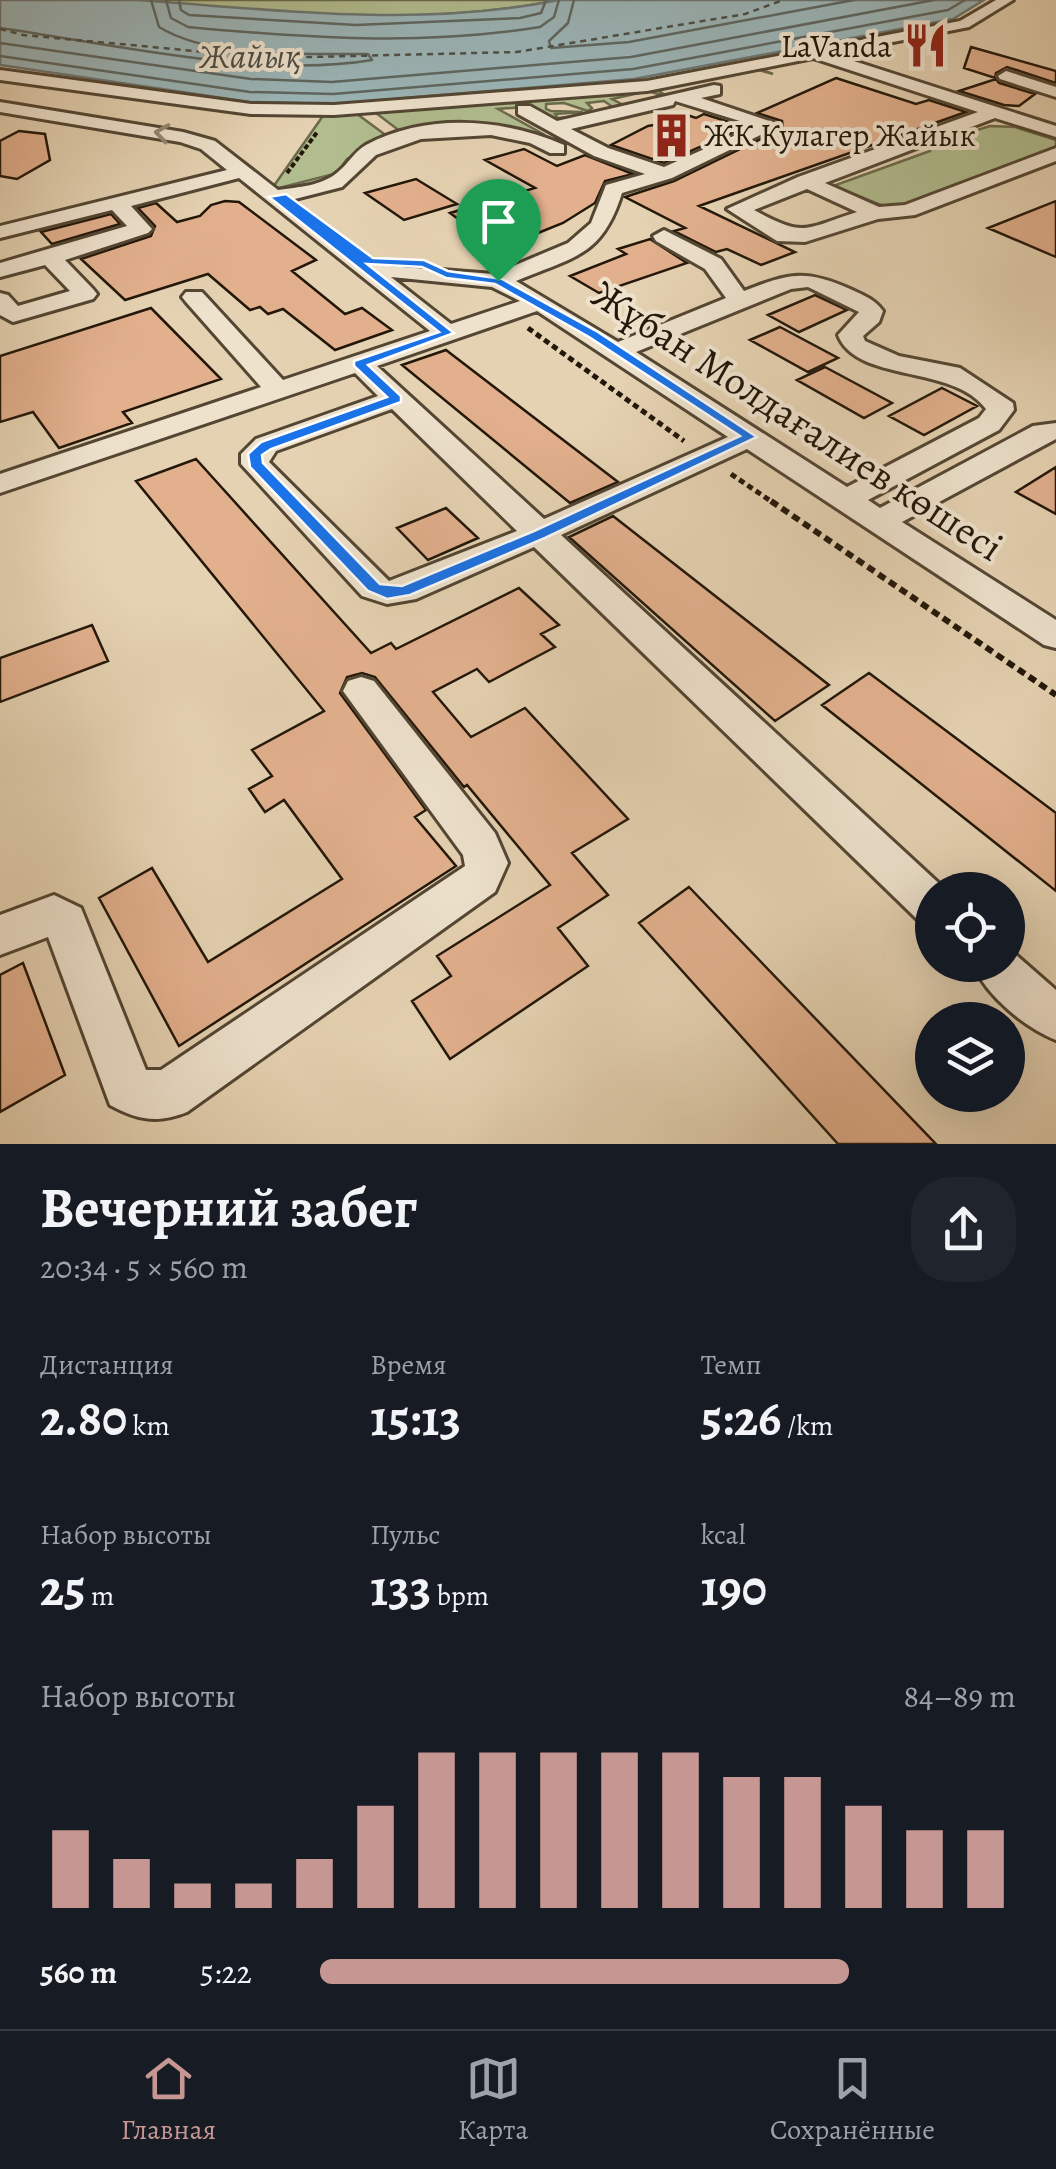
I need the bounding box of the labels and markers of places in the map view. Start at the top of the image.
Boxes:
restaurant icon: LaVanda [901,22,949,70]
place label: LaVanda [781,24,892,68]
building icon: ЖК Кулагер Жайык [647,111,695,159]
place label: ЖК Кулагер Жайык [704,113,976,157]
pin [456,179,541,282]

